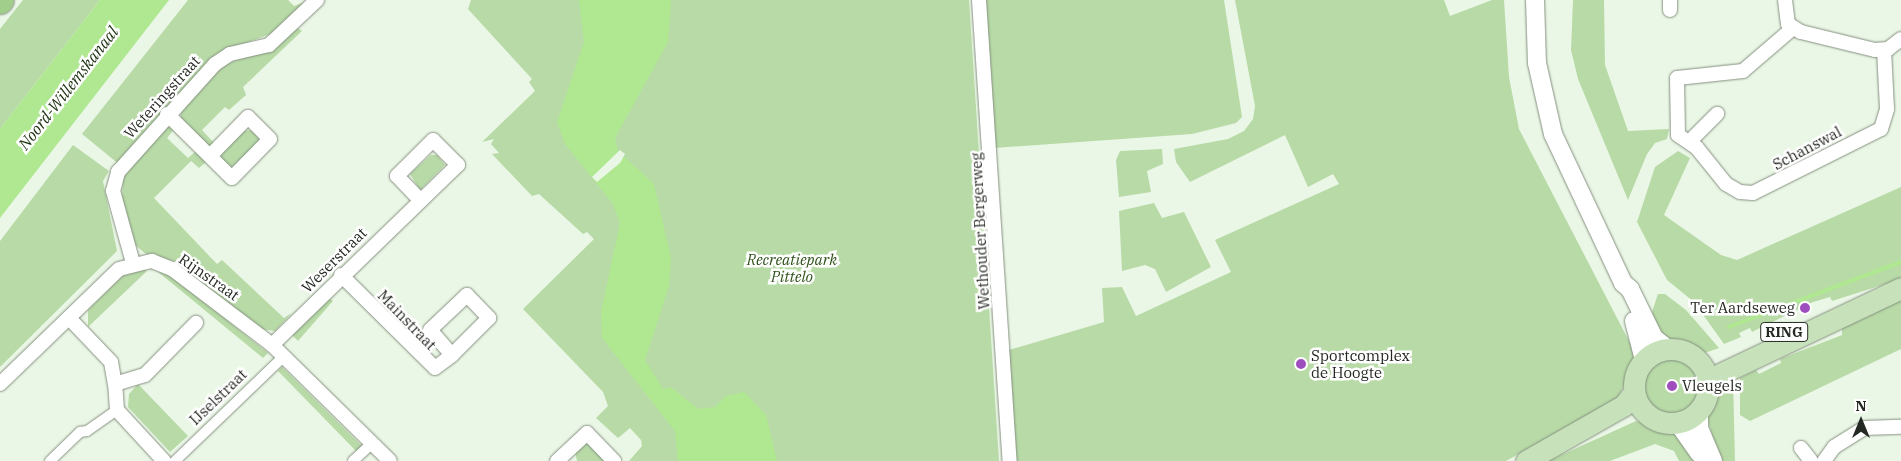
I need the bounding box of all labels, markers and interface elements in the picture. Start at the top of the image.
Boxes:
water label: Noord-Willemskanaal [14,23,122,153]
street label: Weteringstraat [120,52,204,142]
street label: Schanswal [1770,122,1844,174]
street label: Wethouder Bergerweg [967,152,993,310]
street label: Weserstraat [298,224,370,296]
street label: Rijnstraat [175,250,243,304]
park label: Recreatiepark Pittelo [747,250,837,285]
street label: Mainstraat [374,286,440,354]
place label: Ter Aardseweg [1690,299,1795,317]
marker: Ter Aardseweg [1799,302,1811,314]
road number: RING [1759,321,1809,344]
place label: Sportcomplex de Hoogte [1311,346,1410,381]
marker: Sportcomplex de Hoogte [1295,358,1307,370]
street label: IJselstraat [186,365,250,429]
place label: Vleugels [1682,377,1742,395]
marker: Vleugels [1666,380,1678,392]
north arrow [1836,396,1886,446]
text: N [1855,397,1867,415]

